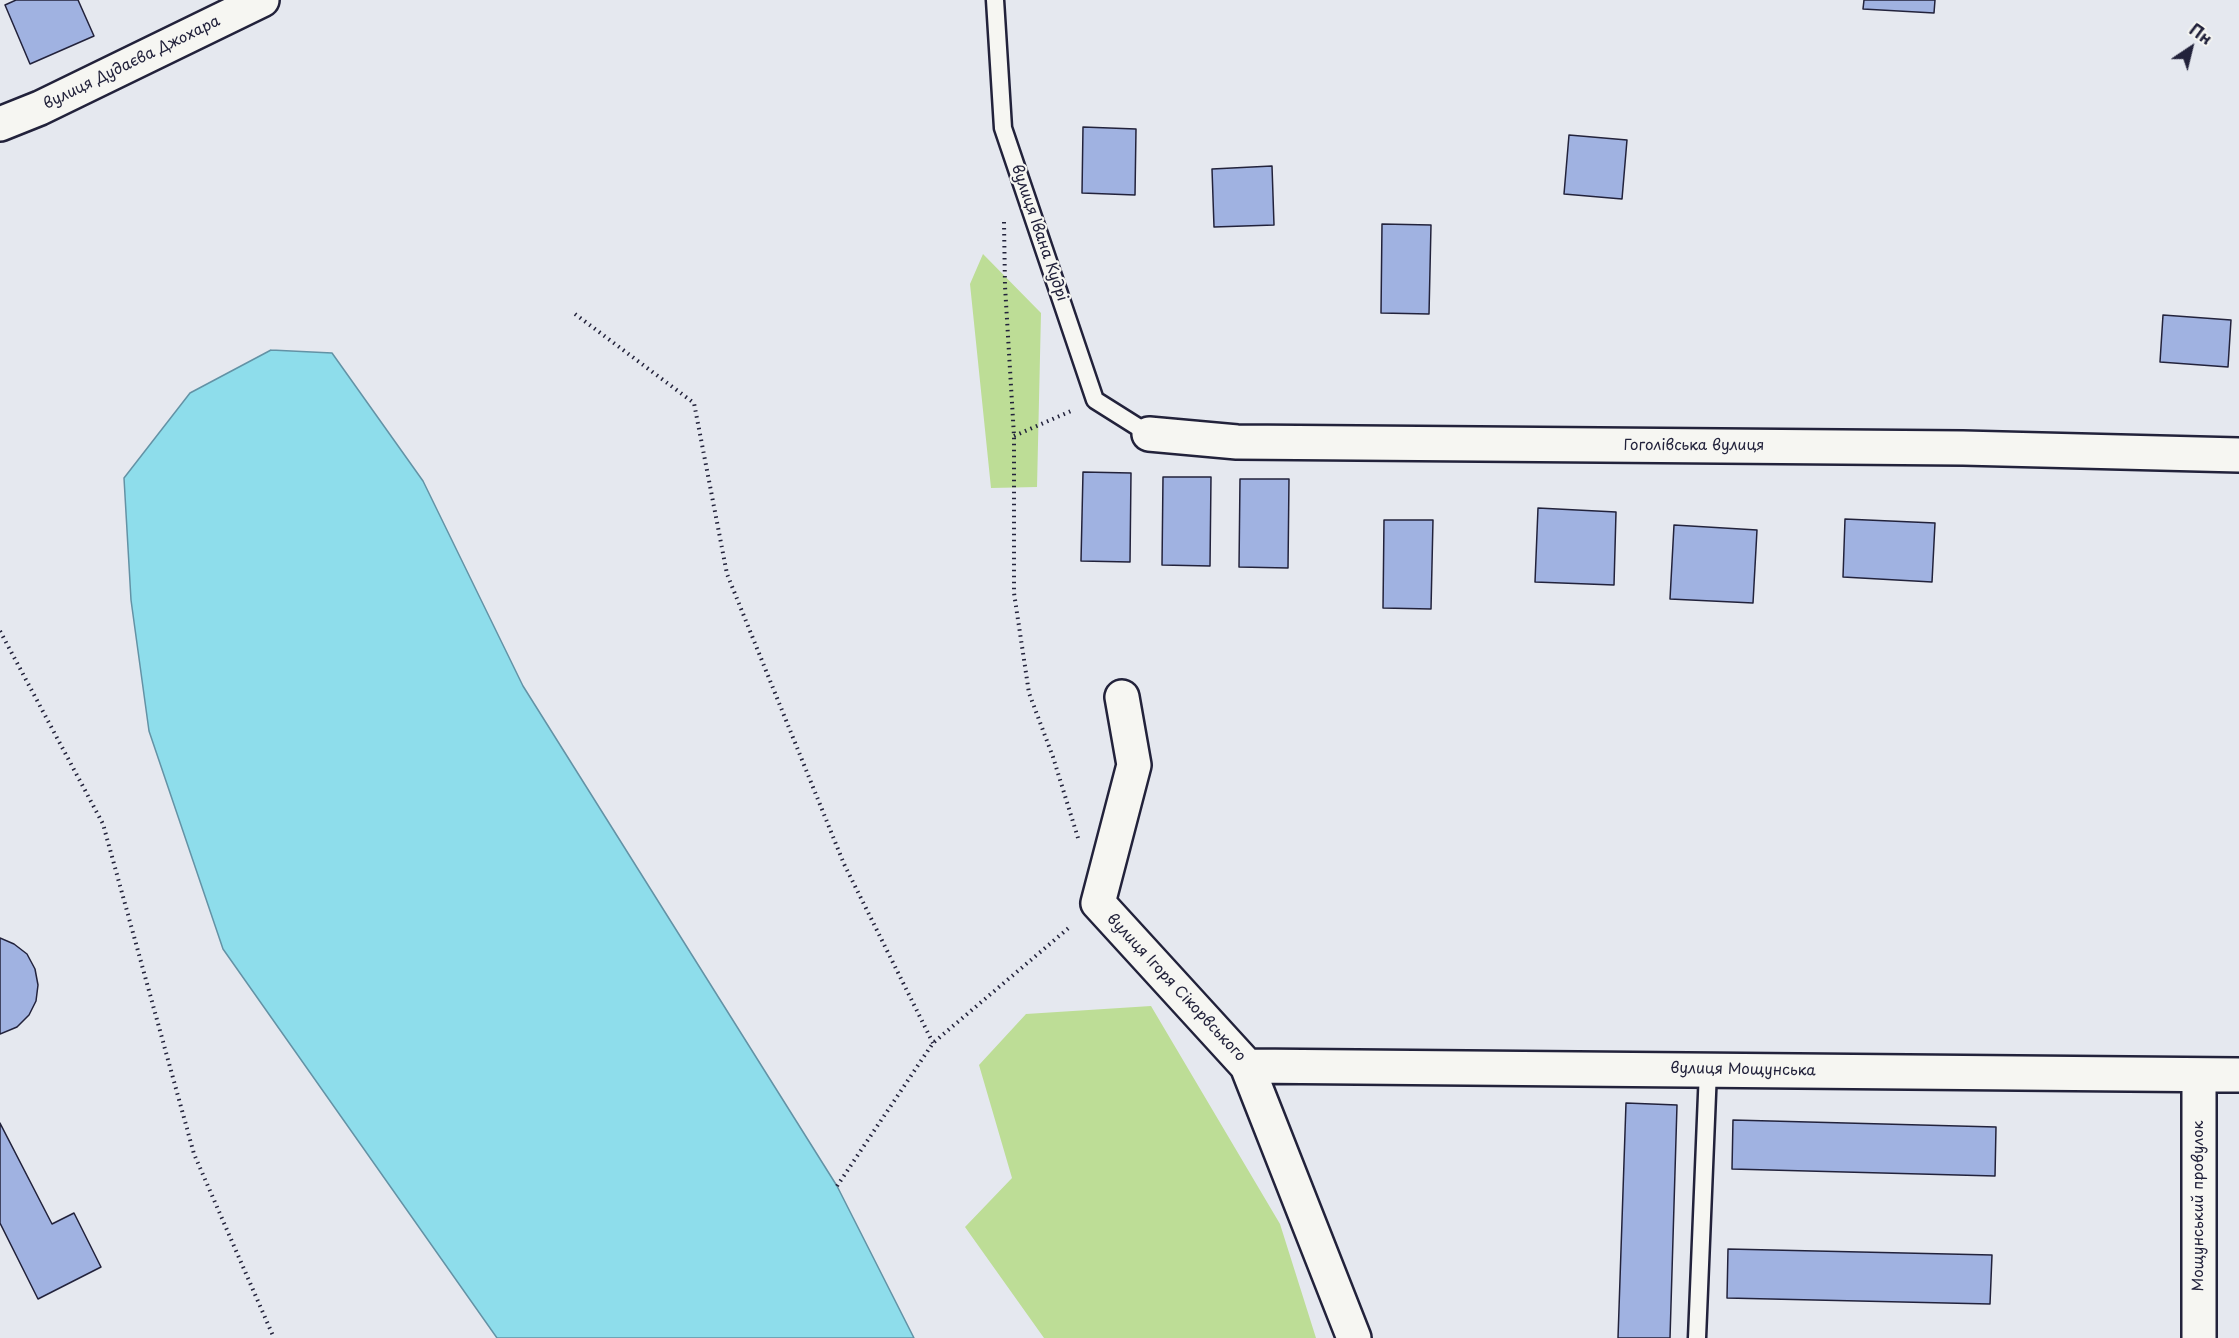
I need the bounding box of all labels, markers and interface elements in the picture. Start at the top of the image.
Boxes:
street label: вулиця Дудаєва Джохара [41,12,223,114]
text: Пн [2185,17,2218,50]
north arrow [2161,18,2221,78]
street label: вулиця Івана Кудрі [1007,162,1071,304]
street label: Гоголівська вулиця [1624,437,1764,455]
street label: вулиця Ігоря Сікорвського [1103,910,1249,1066]
street label: вулиця Мощунська [1670,1060,1816,1080]
street label: Мощунський провулок [2190,1121,2208,1291]

